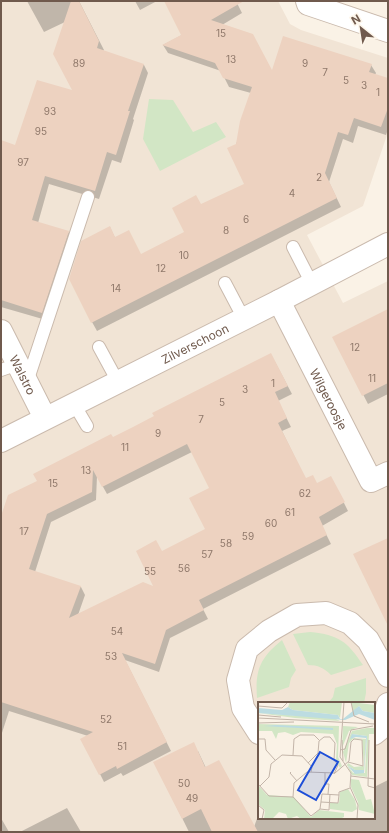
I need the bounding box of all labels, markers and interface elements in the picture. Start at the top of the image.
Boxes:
north arrow [341,8,381,48]
text: N [349,11,363,27]
house number: 15 [216,27,226,39]
house number: 13 [226,53,236,65]
house number: 89 [73,57,85,69]
house number: 9 [302,57,308,69]
house number: 7 [322,66,328,78]
house number: 5 [343,74,349,86]
house number: 3 [361,79,367,91]
house number: 1 [376,86,380,98]
house number: 93 [44,105,56,117]
house number: 95 [35,125,47,137]
house number: 97 [17,156,29,168]
house number: 2 [316,171,322,183]
house number: 4 [289,187,295,199]
house number: 6 [243,213,249,225]
house number: 8 [223,224,229,236]
house number: 10 [179,249,189,261]
house number: 12 [156,262,166,274]
house number: 14 [111,282,121,294]
street label: Zilverschoon [159,320,231,367]
house number: 12 [350,341,360,353]
street label: Walstro [7,352,39,397]
street label: Wilgeroosje [307,366,351,432]
house number: 11 [368,372,376,384]
house number: 1 [271,377,275,389]
house number: 3 [242,383,248,395]
house number: 5 [219,396,225,408]
house number: 7 [198,413,204,425]
house number: 9 [155,427,161,439]
house number: 11 [121,441,129,453]
house number: 13 [81,464,91,476]
house number: 15 [48,477,58,489]
house number: 62 [299,487,311,499]
house number: 61 [285,506,295,518]
house number: 60 [265,517,277,529]
house number: 17 [19,525,29,537]
house number: 59 [242,530,254,542]
house number: 58 [220,537,232,549]
house number: 57 [201,548,213,560]
house number: 56 [178,562,190,574]
house number: 55 [144,565,156,577]
house number: 54 [111,625,123,637]
house number: 53 [105,650,117,662]
inset map [258,702,375,819]
house number: 52 [100,713,112,725]
house number: 51 [117,740,127,752]
house number: 50 [178,777,190,789]
house number: 49 [186,792,198,804]

